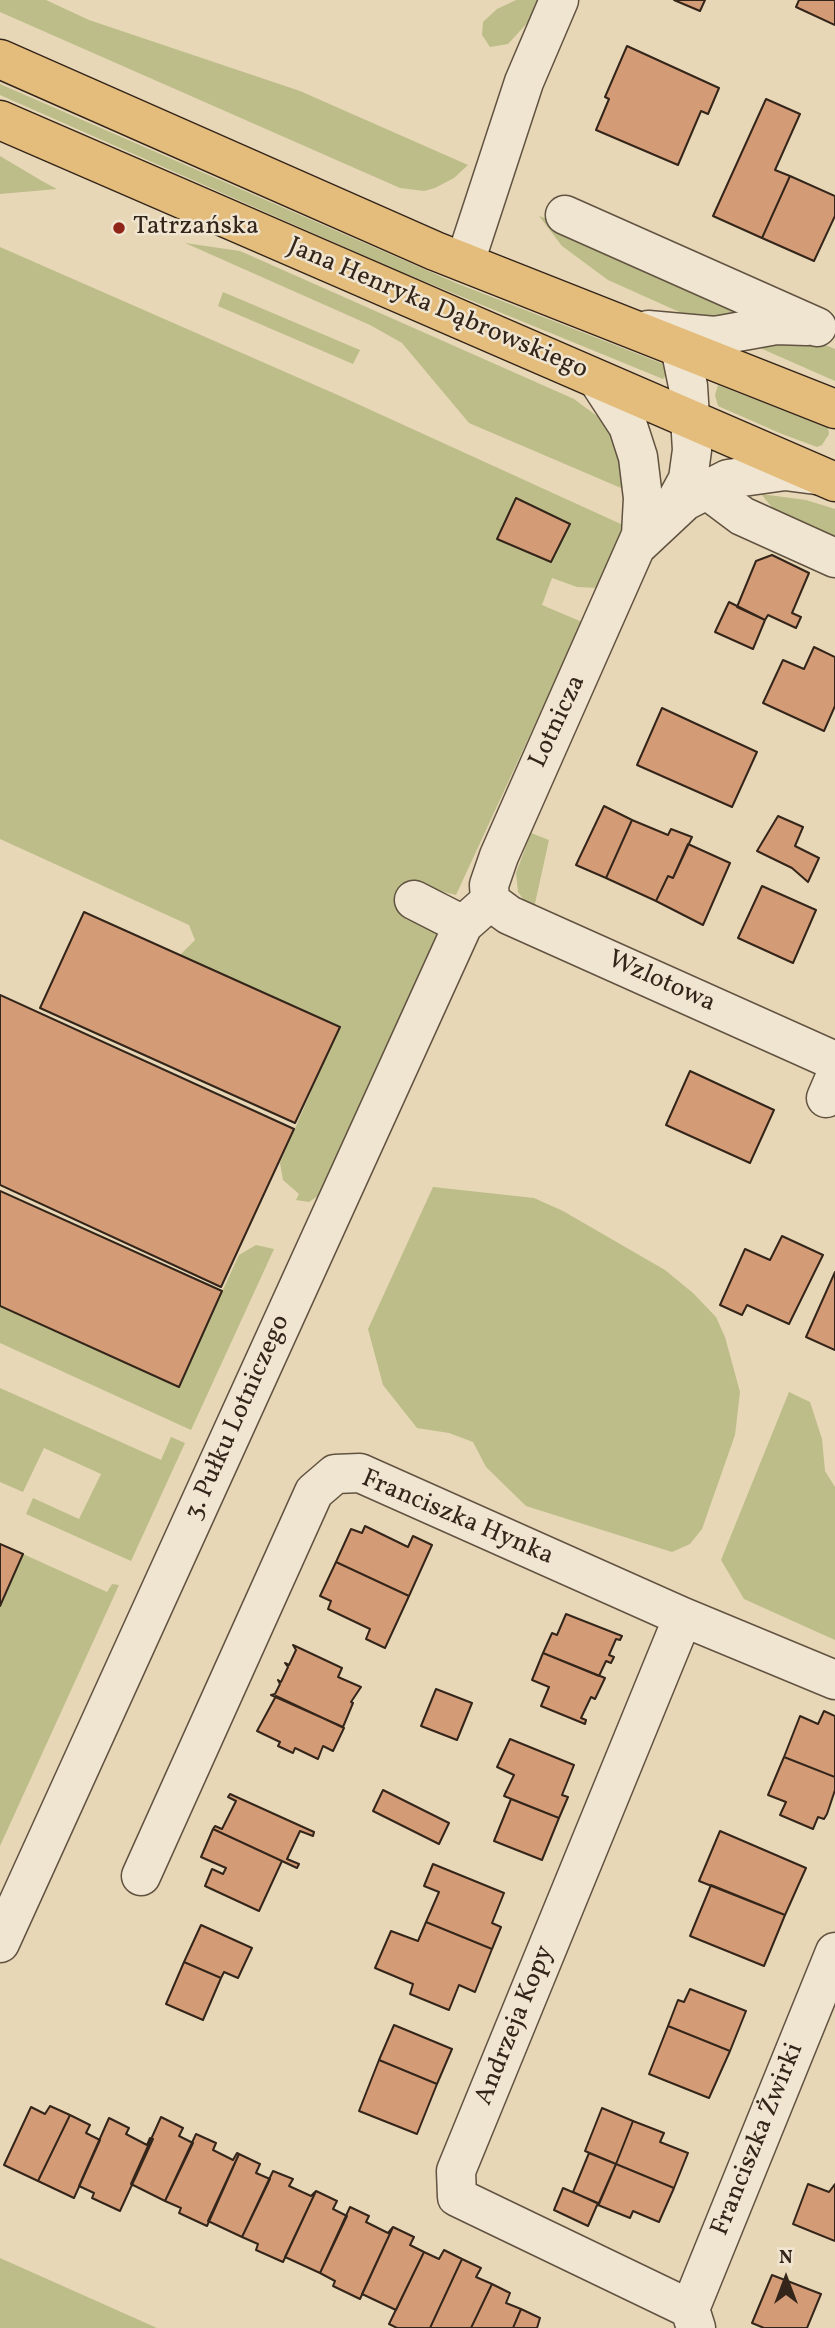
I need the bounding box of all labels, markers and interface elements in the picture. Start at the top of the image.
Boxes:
place label: Tatrzańska [133,212,259,244]
marker: Tatrzańska [111,220,127,236]
street label: Jana Henryka Dąbrowskiego [282,233,592,387]
street label: Lotnicza [524,671,594,773]
street label: Wzlotowa [602,945,720,1021]
street label: 3. Pułku Lotniczego [180,1311,298,1525]
street label: Franciszka Hynka [356,1465,558,1573]
street label: Andrzeja Kopy [470,1942,562,2110]
street label: Franciszka Żwirki [706,2039,812,2241]
north arrow [751,2244,821,2314]
text: N [779,2245,793,2271]

